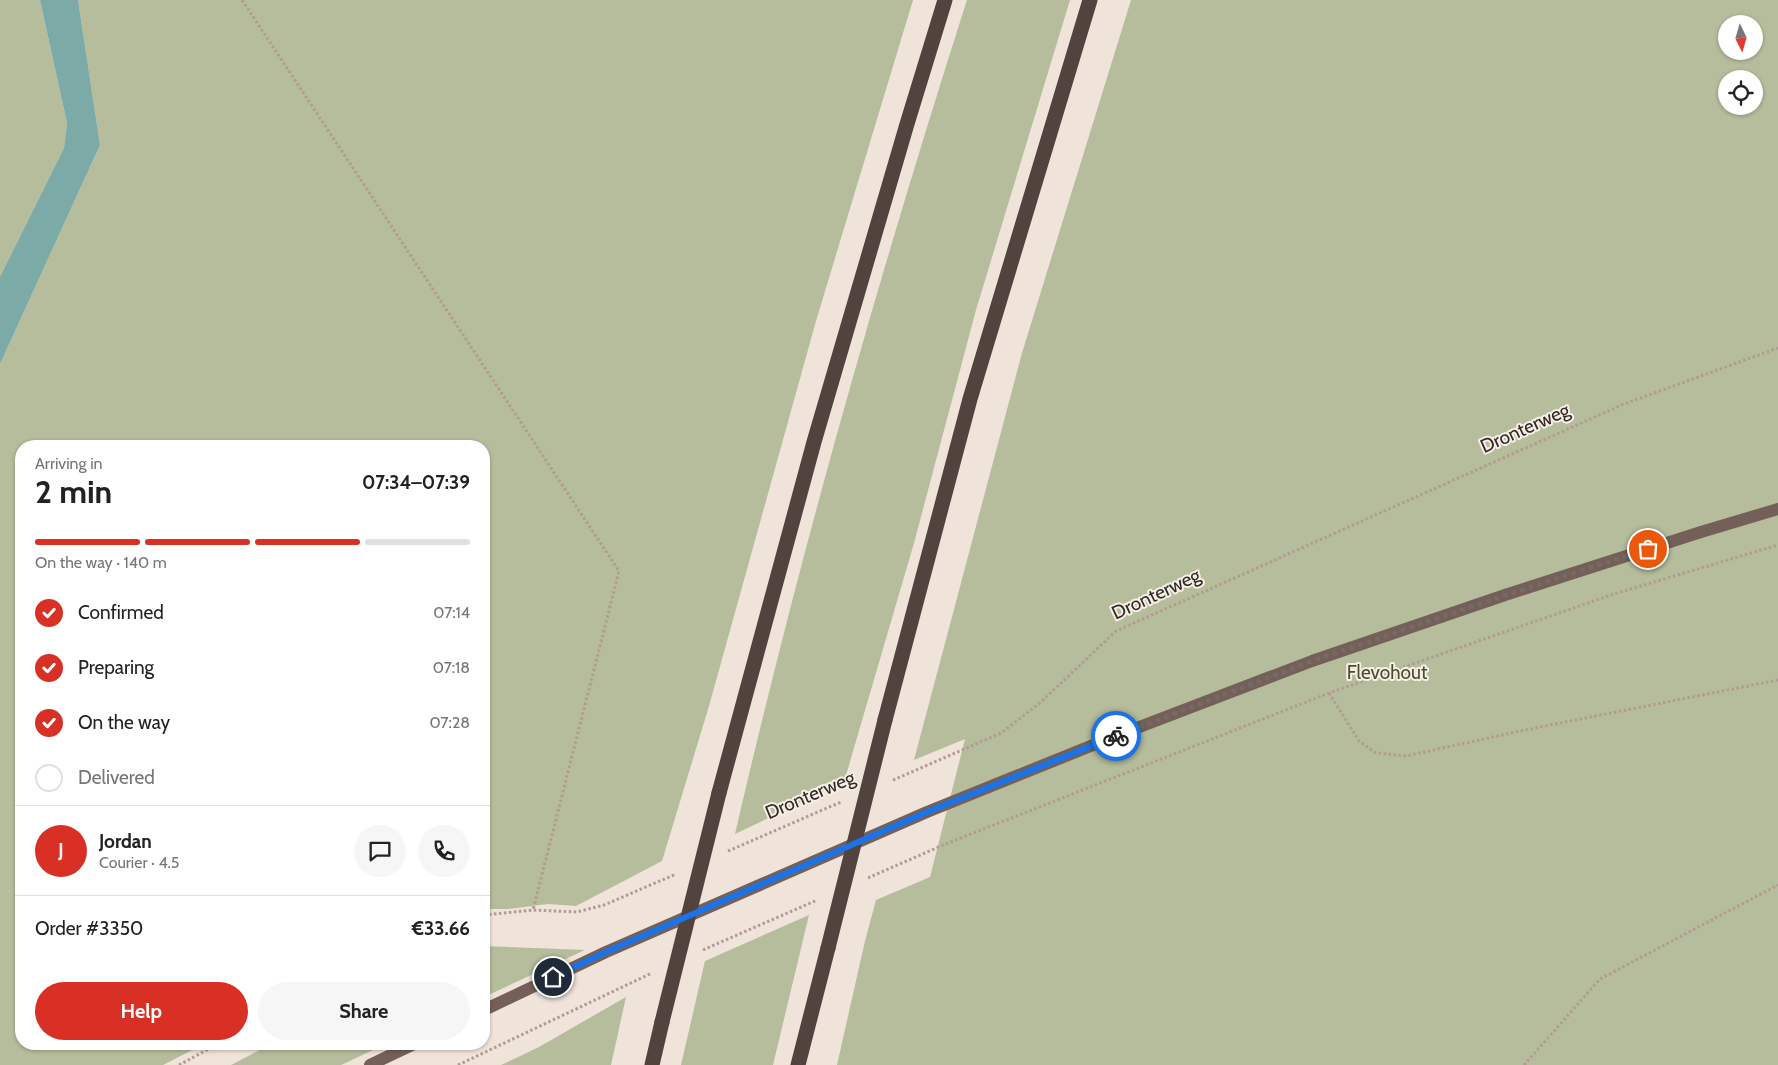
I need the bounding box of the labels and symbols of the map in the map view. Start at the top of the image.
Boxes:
north arrow [1718,15,1762,60]
street label: Dronterweg [1477,398,1574,458]
pin [1627,528,1669,570]
street label: Dronterweg [1108,563,1205,625]
park label: Flevohout [1347,661,1428,684]
courier [1091,711,1141,761]
street label: Dronterweg [762,766,859,824]
pin [532,956,574,998]

